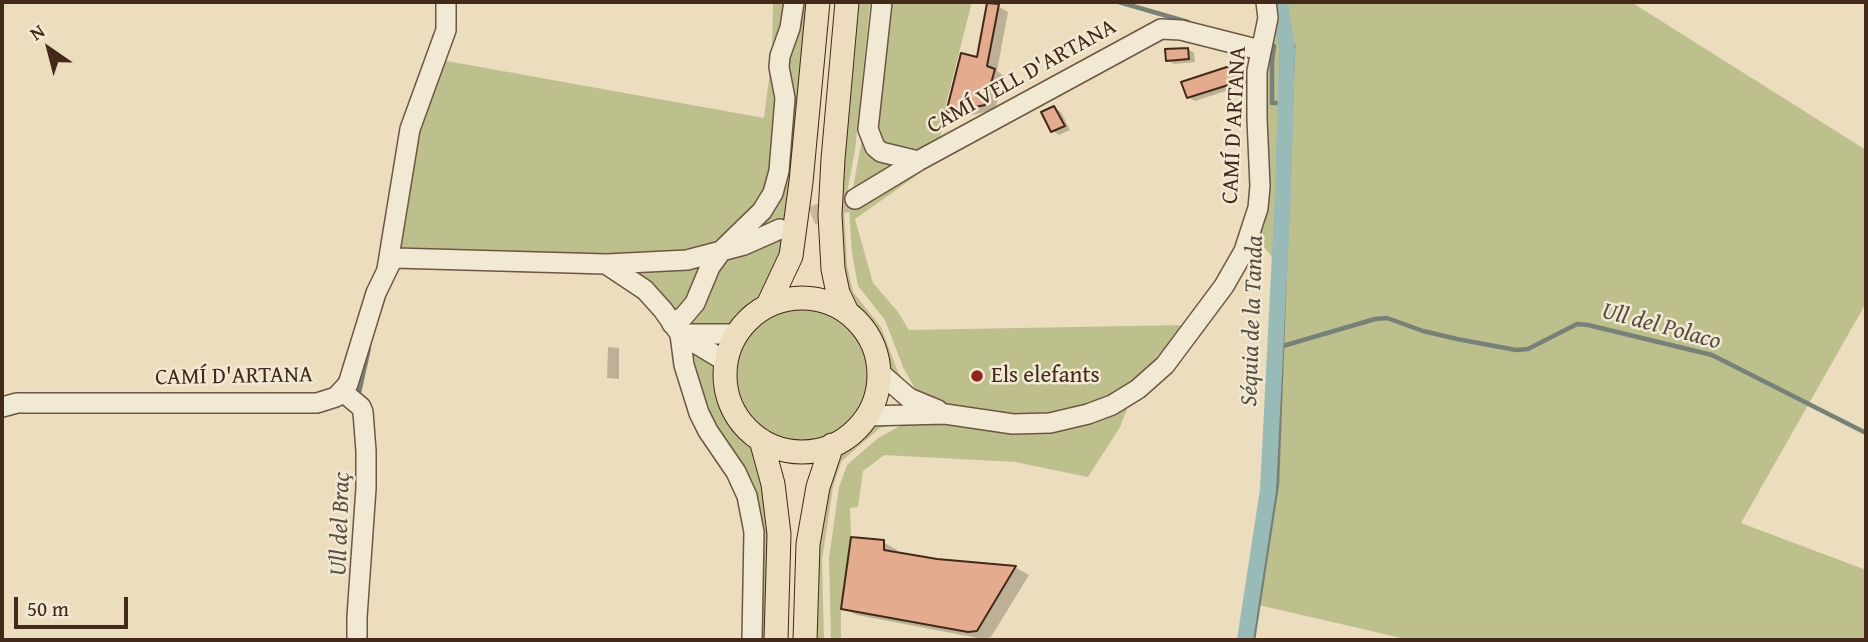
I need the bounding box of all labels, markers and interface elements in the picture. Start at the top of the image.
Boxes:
north arrow [14,14,84,84]
street label: CAMÍ VELL D'ARTANA [923,14,1121,140]
text: N [24,17,50,47]
street label: CAMÍ D'ARTANA [1217,45,1253,205]
water label: Séquia de la Tanda [1236,235,1270,407]
water label: Ull del Polaco [1598,297,1724,357]
street label: CAMÍ D'ARTANA [155,362,313,392]
place label: Els elefants [991,362,1100,390]
marker: Els elefants [969,368,985,384]
water label: Ull del Braç [325,471,357,577]
scale bar [18,582,131,626]
text: 50 m [27,593,69,624]

